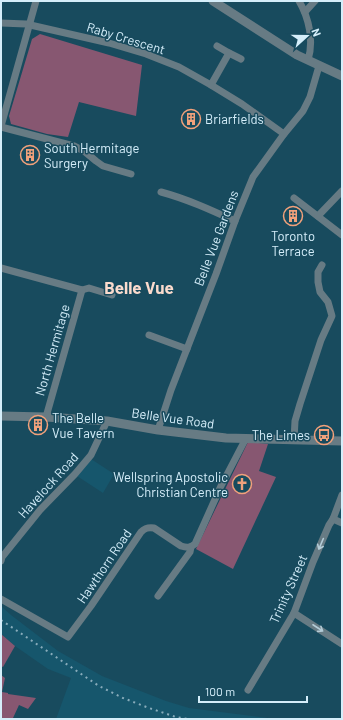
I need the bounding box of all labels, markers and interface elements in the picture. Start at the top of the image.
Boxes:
north arrow [287,16,327,56]
street label: Raby Crescent [85,18,167,58]
text: N [309,26,324,38]
building icon: Briarfields [180,108,202,130]
place label: Briarfields [205,111,264,127]
place label: South Hermitage Surgery [44,140,140,171]
building icon: South Hermitage Surgery [19,144,41,166]
street label: Belle Vue Gardens [190,188,242,288]
building icon: Toronto Terrace [282,205,304,227]
place label: Toronto Terrace [271,228,315,259]
district label: Belle Vue [104,277,174,297]
street label: North Hermitage [31,302,73,398]
street label: Belle Vue Road [131,404,215,432]
place label: The Belle Vue Tavern [52,410,114,441]
building icon: The Belle Vue Tavern [27,414,49,436]
bus stop icon: The Limes [313,424,335,446]
place label: The Limes [252,427,310,443]
street label: Havelock Road [14,449,82,521]
place label: Wellspring Apostolic Christian Centre [113,469,228,500]
church icon: Wellspring Apostolic Christian Centre [231,473,253,495]
street label: Hawthorn Road [73,526,135,606]
one-way arrow [317,537,324,549]
street label: Trinity Street [266,552,310,626]
one-way arrow [312,625,324,633]
scale bar [199,678,307,704]
text: 100 m [205,684,235,698]

